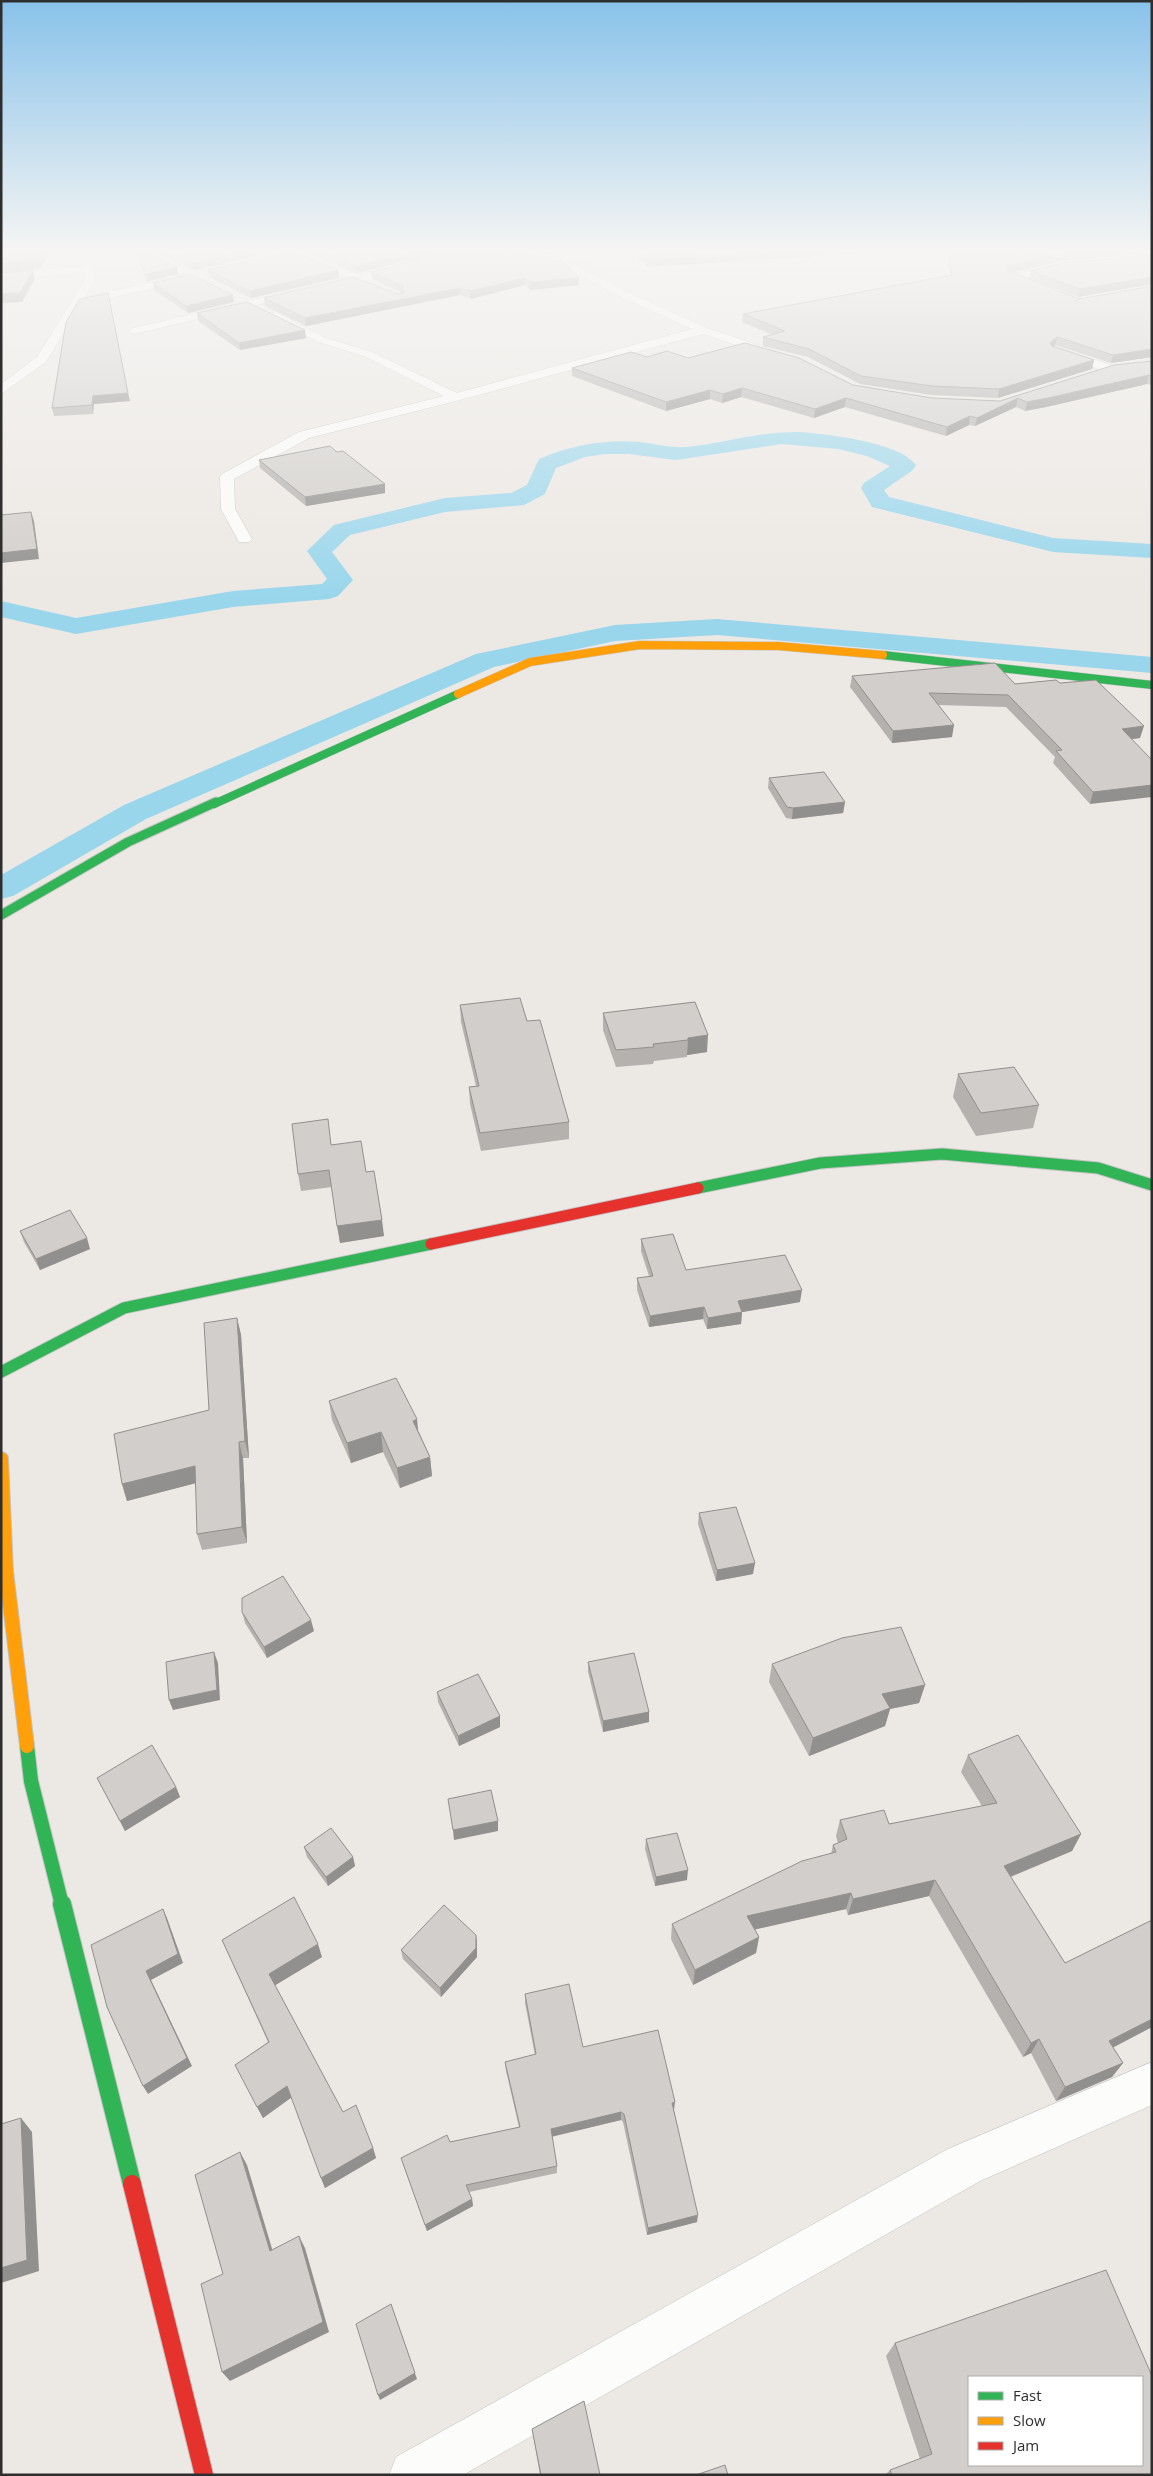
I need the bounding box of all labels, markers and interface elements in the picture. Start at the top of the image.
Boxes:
legend [968,2376,1143,2466]
text: Fast [1013,2385,1042,2405]
text: Slow [1013,2410,1046,2430]
text: Jam [1011,2435,1039,2455]

